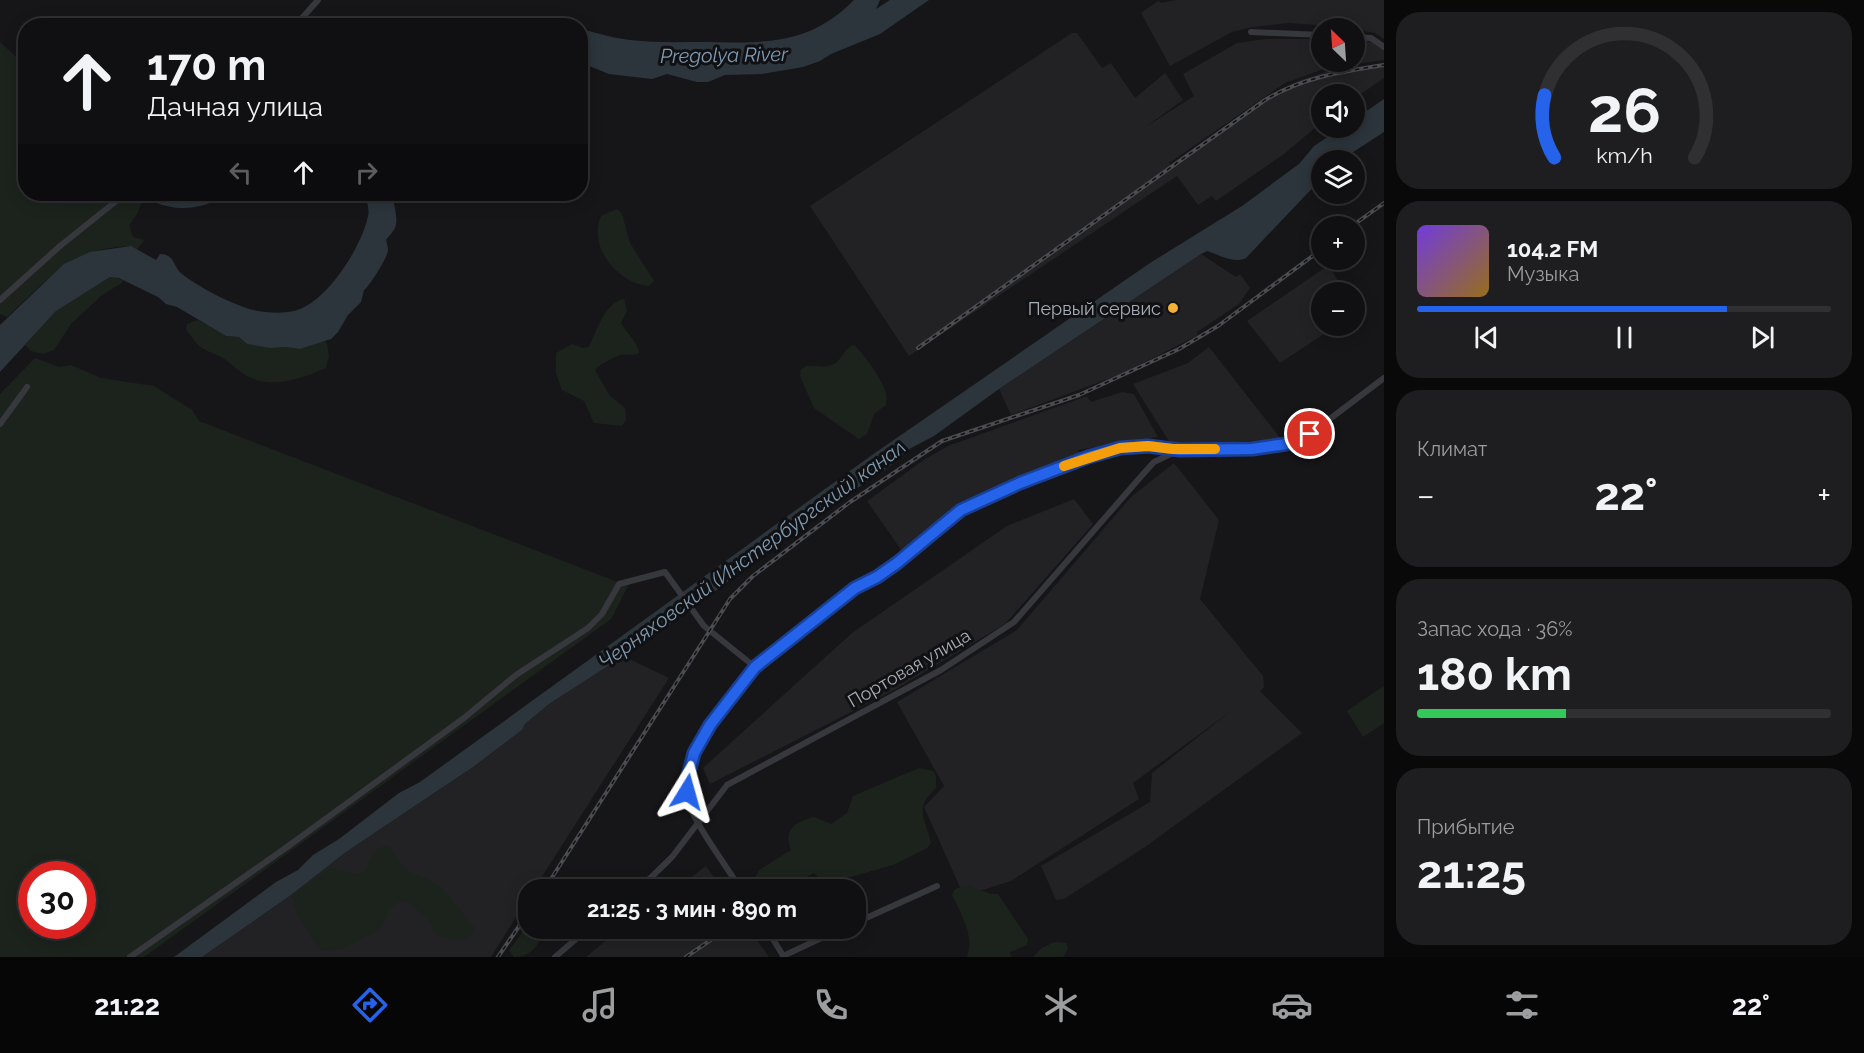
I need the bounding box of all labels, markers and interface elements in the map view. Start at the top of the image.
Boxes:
north arrow [1311,18,1365,72]
map controls [1311,18,1365,336]
text: 170 m [147,41,266,90]
icon: ahead [48,42,126,120]
water label: Pregolya River [660,42,789,68]
text: 26 [1587,73,1661,147]
button: sound [1311,84,1365,138]
text: Дачная улица [147,91,323,122]
text: km/h [1596,143,1652,168]
button: layers [1311,150,1365,204]
icon: left [224,156,257,189]
icon: ahead [287,156,320,189]
icon: right [350,156,383,189]
button: + [1311,216,1365,270]
text: 104.2 FM [1507,236,1598,262]
text: Музыка [1507,262,1579,286]
button: − [1311,282,1365,336]
place label: Первый сервис [1028,298,1161,319]
marker: Первый сервис [1166,301,1180,315]
icon: previous [1470,321,1503,354]
icon: pause [1608,321,1641,354]
icon: next [1746,321,1779,354]
pin [1284,408,1335,459]
icon: arrive [1293,417,1326,450]
water label: Черняховский (Инстербургский) канал [594,434,910,674]
text: Климат [1417,437,1487,461]
text: 22° [1594,468,1658,521]
text: − [1417,476,1435,515]
text: + [1817,476,1831,515]
text: Запас хода · 36% [1417,617,1573,641]
street label: Портовая улица [844,624,974,712]
text: 180 km [1417,648,1572,701]
position arrow [655,760,719,824]
text: Прибытие [1417,815,1514,839]
text: 21:25 [1417,846,1526,899]
speed limit sign: 30 [18,861,96,939]
text: 21:25 · 3 мин · 890 m [587,896,797,922]
icon: directions [349,984,391,1026]
icon: music [579,984,621,1026]
icon: phone [810,984,852,1026]
icon: climate [1040,984,1082,1026]
icon: car [1271,984,1313,1026]
icon: filters [1501,984,1543,1026]
text: 21:22 [94,990,160,1021]
text: 22° [1732,990,1770,1021]

